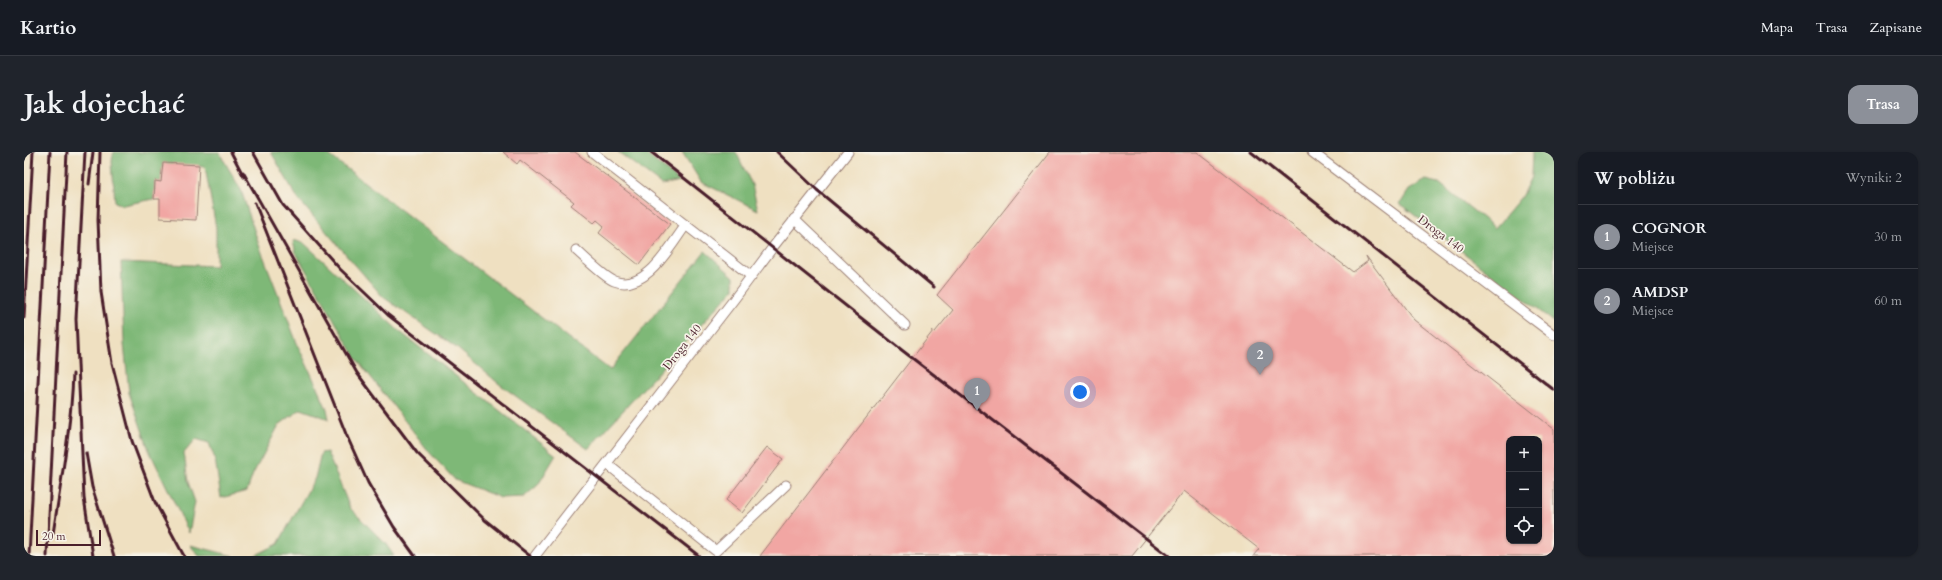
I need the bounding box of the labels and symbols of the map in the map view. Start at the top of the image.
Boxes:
street label: Droga 140 [1415,211,1467,257]
street label: Droga 140 [659,321,705,373]
pin: 2 [1247,342,1273,375]
pin: 1 [964,378,990,411]
your location [1070,382,1090,402]
scale bar [36,528,101,547]

